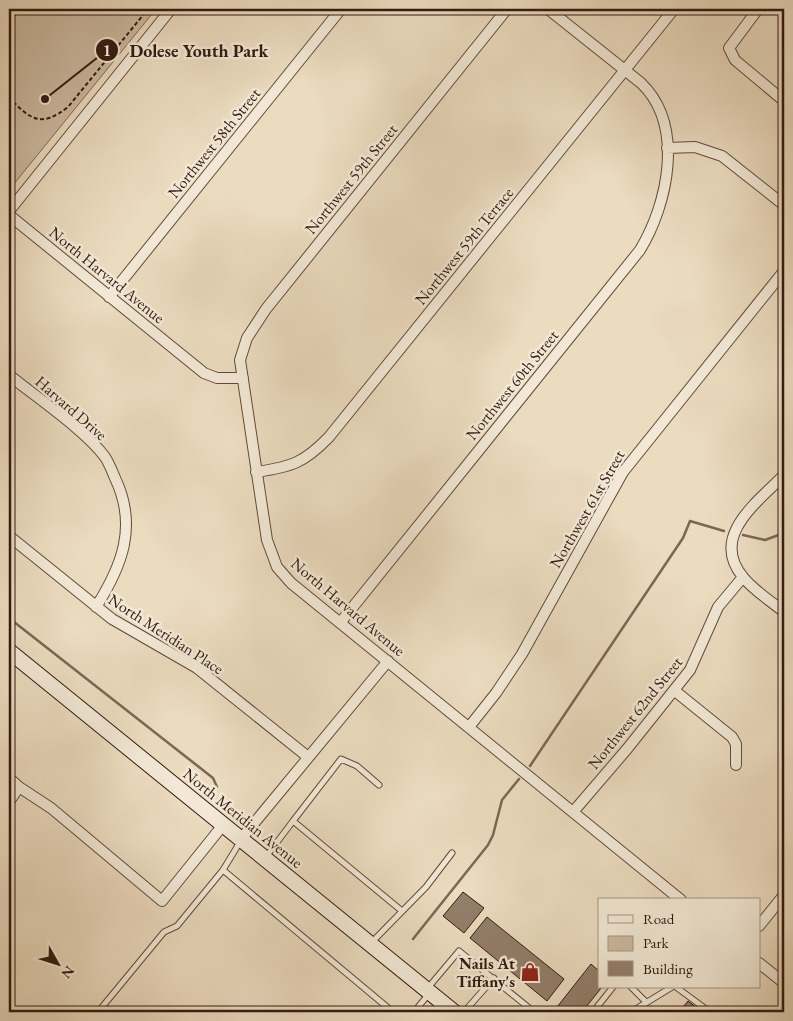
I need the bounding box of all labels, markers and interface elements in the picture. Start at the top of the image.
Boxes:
callout: Dolese Youth Park [94,34,278,67]
text: Dolese Youth Park [130,39,270,62]
text: 1 [103,41,111,60]
street label: Northwest 58th Street [163,84,265,202]
street label: Northwest 59th Street [300,120,402,238]
street label: Northwest 59th Terrace [410,183,518,309]
street label: North Harvard Avenue [45,222,169,328]
street label: Northwest 60th Street [461,326,563,444]
street label: Harvard Drive [31,371,111,445]
street label: Northwest 61st Street [545,446,629,572]
street label: North Harvard Avenue [287,553,409,661]
street label: North Meridian Place [104,589,228,679]
street label: Northwest 62nd Street [583,652,687,774]
street label: North Meridian Avenue [179,763,307,873]
legend [598,898,760,988]
text: Road [643,909,675,928]
text: Park [643,933,670,952]
north arrow [32,938,82,988]
place label: Nails At Tiffany's [456,953,515,992]
text: Building [643,959,693,978]
shop icon: Nails At Tiffany's [519,961,541,983]
text: N [57,962,79,983]

